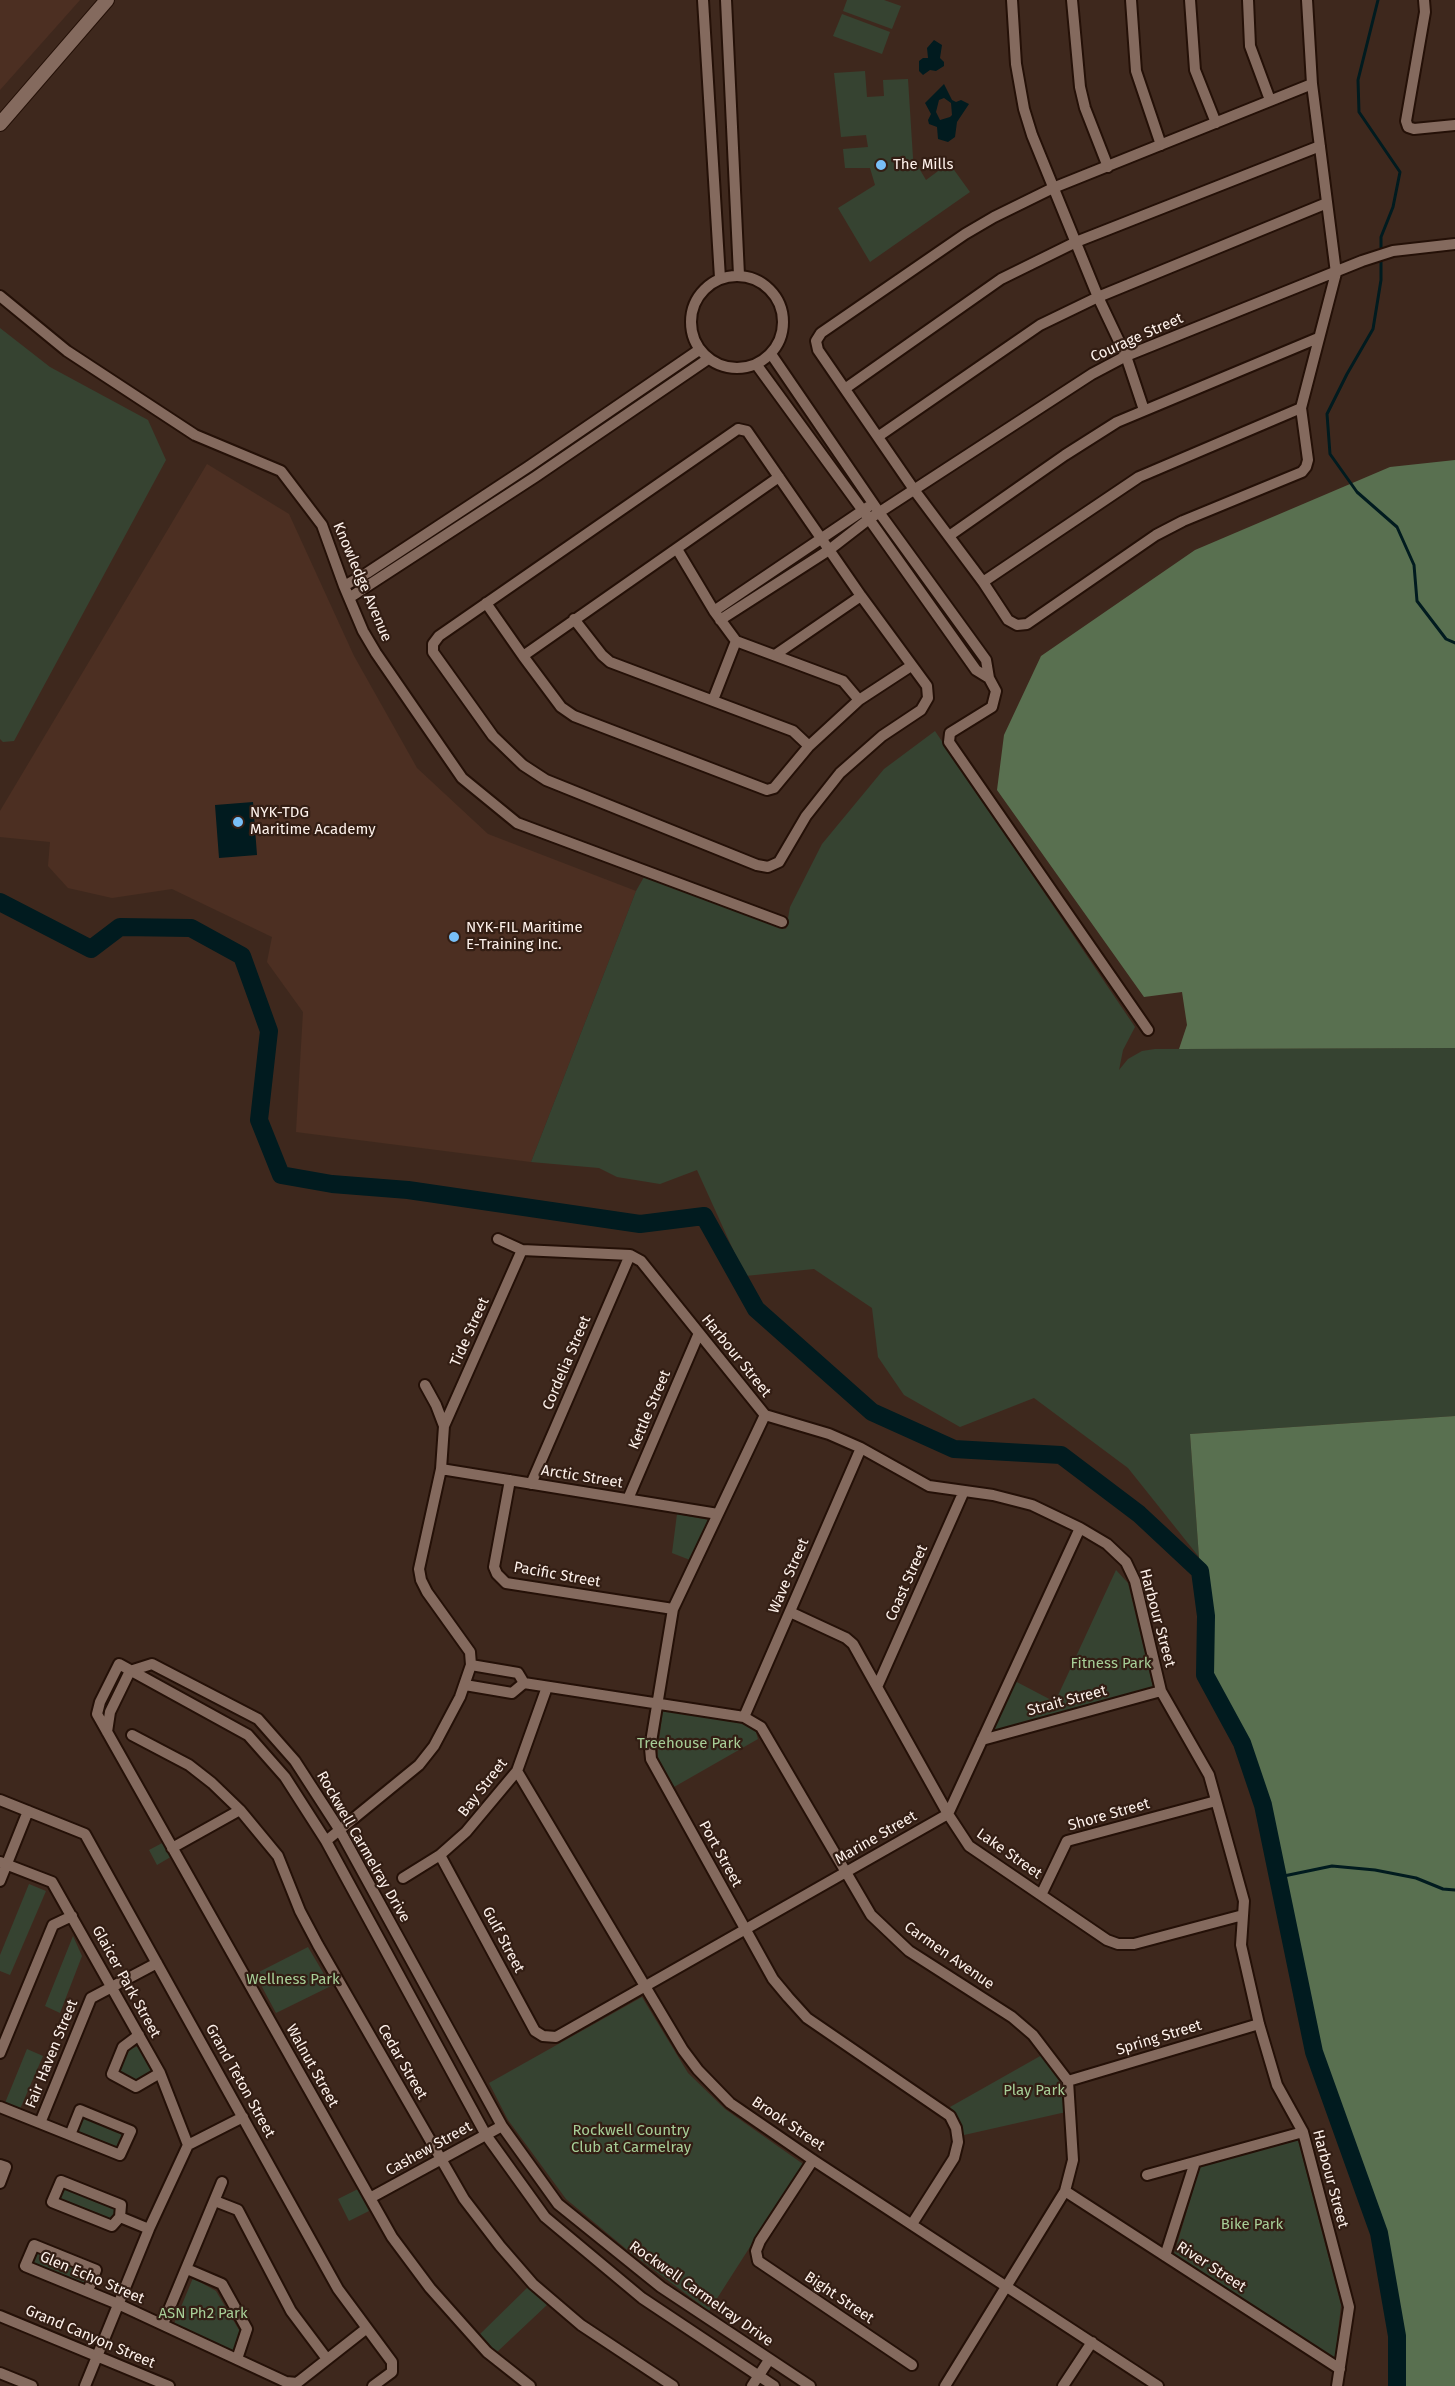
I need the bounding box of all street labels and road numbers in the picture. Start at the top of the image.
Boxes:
street label: Courage Street [1088,310,1186,366]
street label: Knowledge Avenue [329,520,395,644]
street label: Tide Street [447,1295,493,1369]
street label: Harbour Street [697,1311,775,1401]
street label: Cordelia Street [539,1313,595,1413]
street label: Kettle Street [625,1368,675,1452]
street label: Arctic Street [540,1462,624,1492]
street label: Wave Street [765,1536,813,1616]
street label: Coast Street [882,1542,932,1624]
street label: Pacific Street [512,1559,602,1591]
street label: Harbour Street [1135,1567,1179,1669]
street label: Strait Street [1025,1682,1109,1720]
street label: Bay Street [455,1755,511,1821]
street label: Rockwell Carmelray Drive [312,1768,414,1926]
street label: Shore Street [1066,1795,1152,1835]
street label: Marine Street [832,1807,920,1869]
street label: Port Street [694,1818,746,1890]
street label: Lake Street [973,1825,1045,1883]
street label: Gulf Street [478,1904,528,1976]
street label: Carmen Avenue [901,1918,997,1994]
street label: Glaicer Park Street [88,1923,164,2041]
street label: Fair Haven Street [22,1997,82,2111]
street label: Spring Street [1114,2016,1204,2060]
street label: Grand Teton Street [201,2021,279,2141]
street label: Walnut Street [282,2021,342,2111]
street label: Cedar Street [373,2021,431,2103]
street label: Brook Street [748,2093,828,2155]
street label: Cashew Street [383,2118,475,2180]
street label: Harbour Street [1308,2128,1352,2230]
street label: Rockwell Carmelray Drive [626,2237,776,2351]
street label: River Street [1173,2238,1249,2296]
street label: Glen Echo Street [37,2248,147,2308]
street label: Bight Street [801,2268,877,2328]
street label: Grand Canyon Street [22,2302,158,2372]

